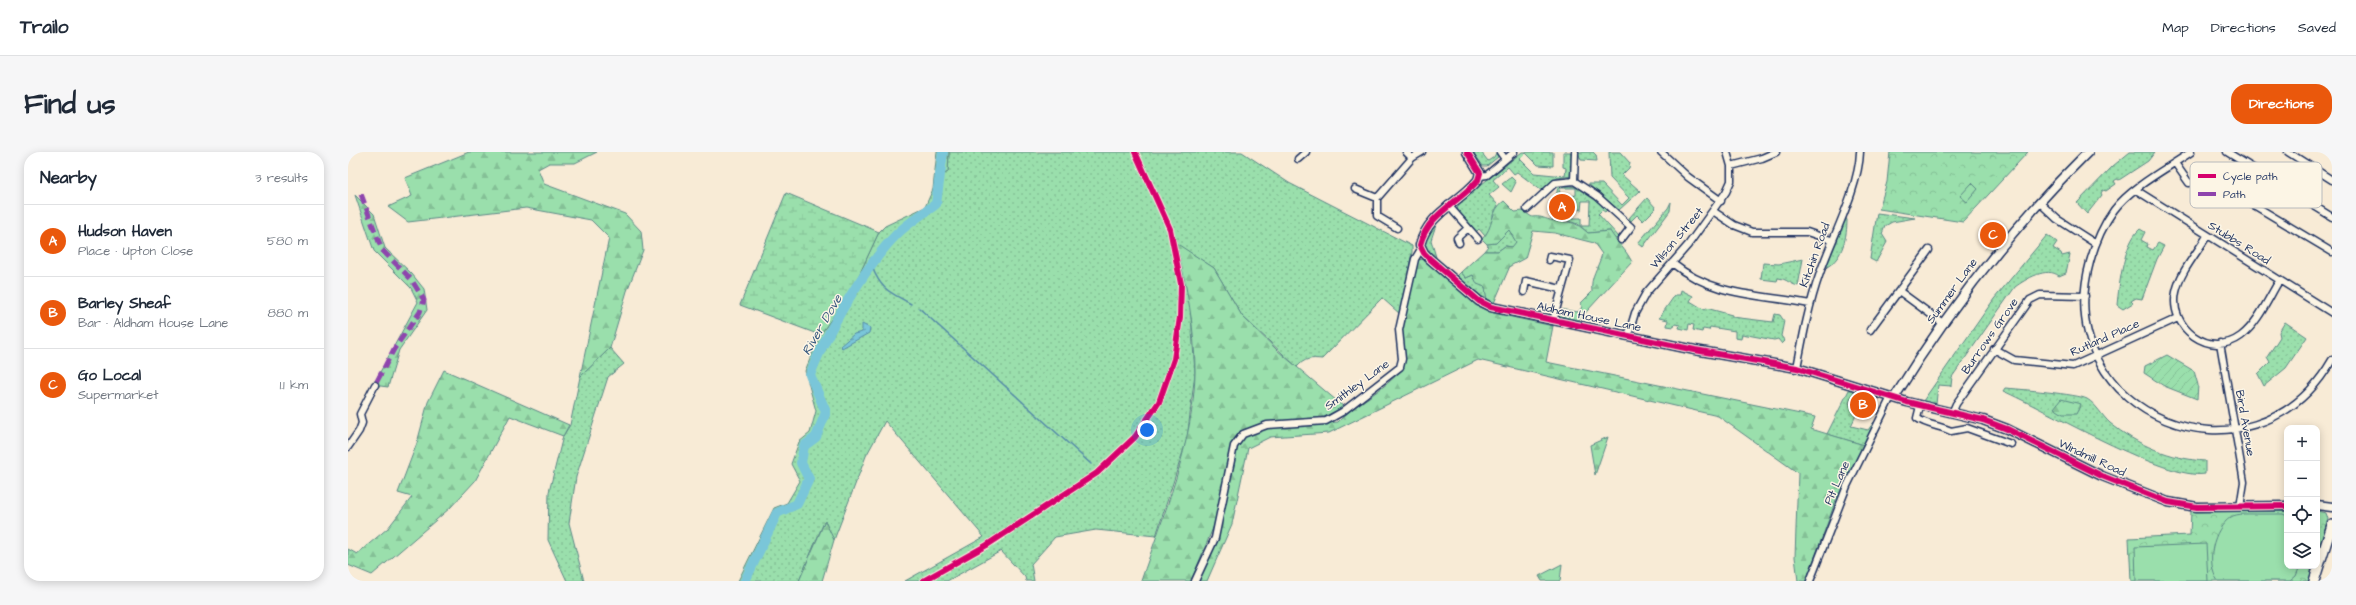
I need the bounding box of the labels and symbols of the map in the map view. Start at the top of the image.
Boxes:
legend [2190,162,2322,208]
text: Cycle path [2223,169,2278,185]
text: Path [2223,187,2246,202]
pin: A [1549,192,1575,222]
street label: Wilson Street [1646,203,1708,272]
street label: Stubbs Road [2205,217,2273,269]
street label: Kitchin Road [1795,220,1835,290]
pin: C [1980,220,2006,250]
street label: Summer Lane [1922,254,1982,327]
water label: River Dove [797,291,847,358]
street label: Burrows Grove [1957,294,2023,378]
street label: Aldham House Lane [1535,298,1643,336]
street label: Rutland Place [2068,315,2143,361]
street label: Smithley Lane [1321,355,1394,415]
street label: Bird Avenue [2231,389,2259,458]
pin: B [1850,390,1876,420]
your location [1137,420,1157,440]
street label: Windmill Road [2056,435,2128,481]
street label: Pit Lane [1820,458,1854,507]

